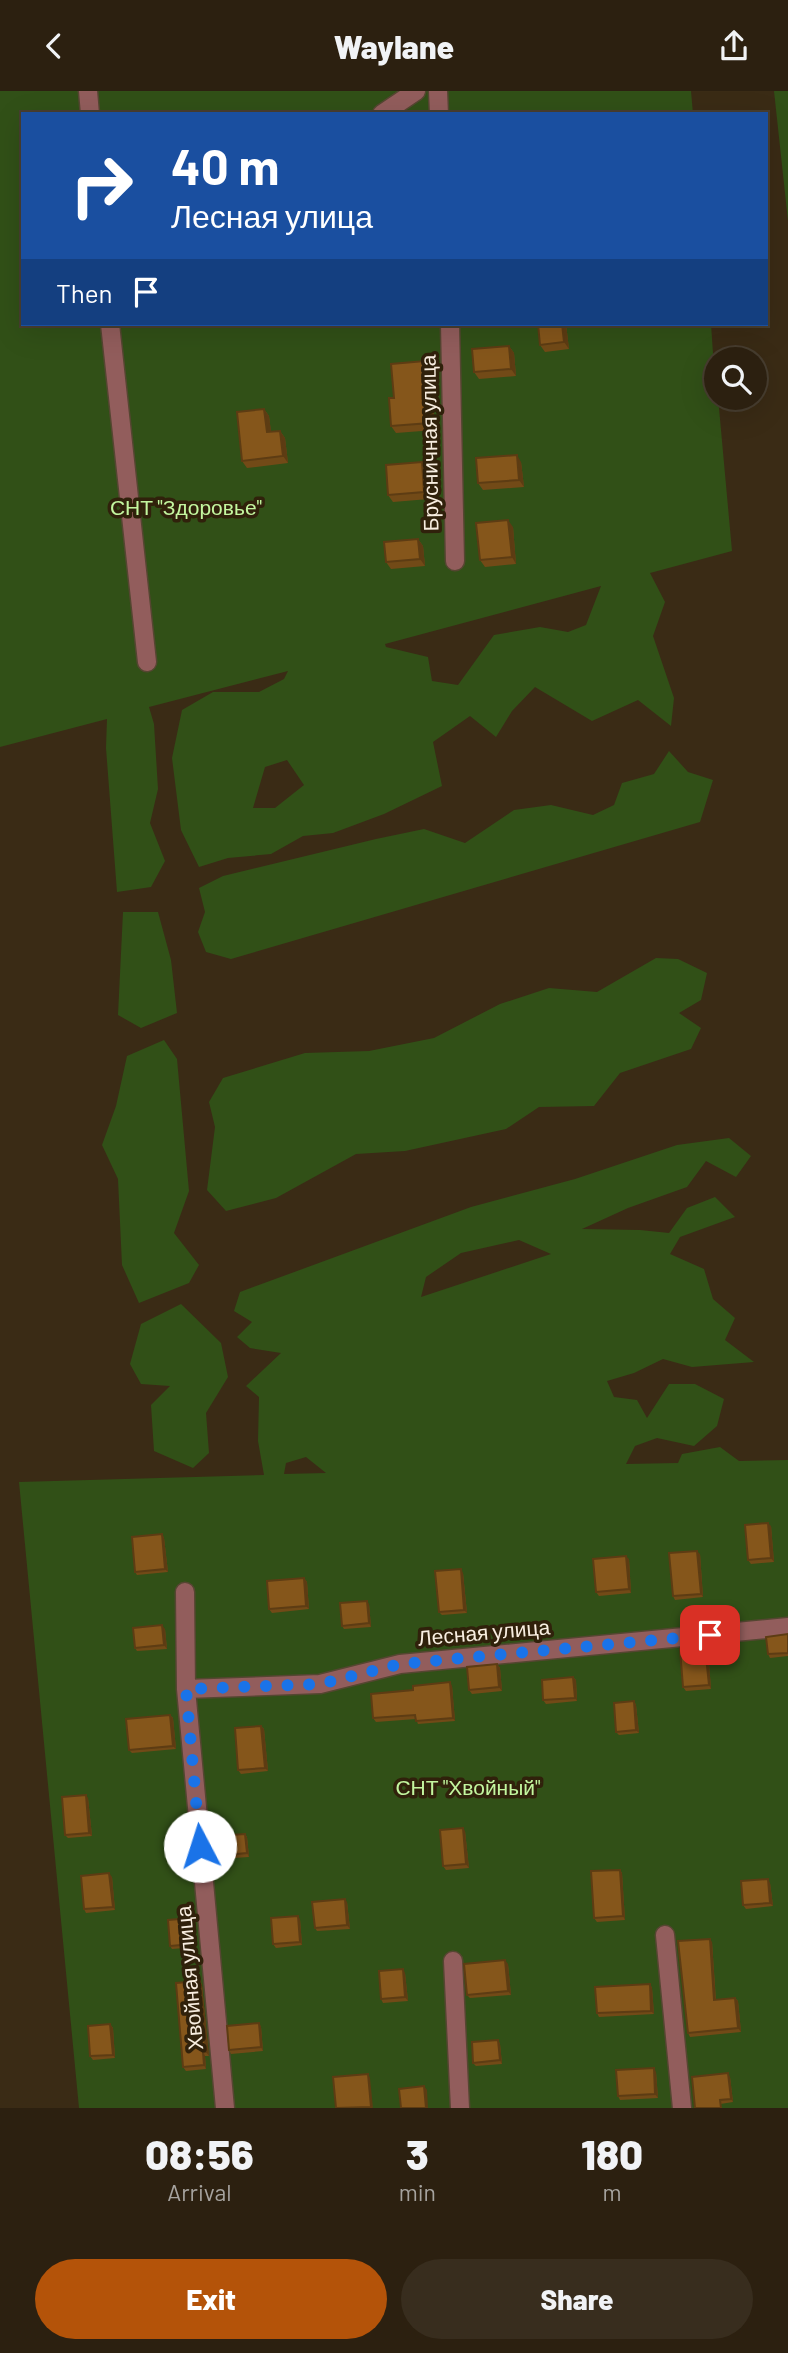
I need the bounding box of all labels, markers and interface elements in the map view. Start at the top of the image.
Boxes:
icon: back [35,27,73,65]
text: Waylane [334,27,454,65]
icon: share [715,27,753,65]
text: 40 m [171,136,279,195]
icon: right [56,140,147,231]
text: Лесная улица [171,196,373,234]
icon: arrive [127,273,165,311]
text: Then [56,277,113,308]
map controls [704,347,767,410]
button: search [704,347,767,410]
street label: Брусничная улица [414,354,443,532]
park label: СНТ "Здоровье" [110,494,262,519]
pin [680,1605,740,1665]
street label: Лесная улица [417,1613,551,1650]
icon: arrive [691,1616,729,1654]
park label: СНТ "Хвойный" [395,1774,541,1799]
position arrow [163,1809,237,1883]
street label: Хвойная улица [170,1905,207,2051]
text: 08:56 [145,2128,254,2178]
text: 3 [406,2128,429,2178]
text: 180 [581,2128,643,2178]
text: Arrival [167,2178,231,2206]
text: min [399,2178,436,2206]
text: m [602,2178,621,2206]
button: Exit [35,2259,387,2339]
button: Share [401,2259,753,2339]

